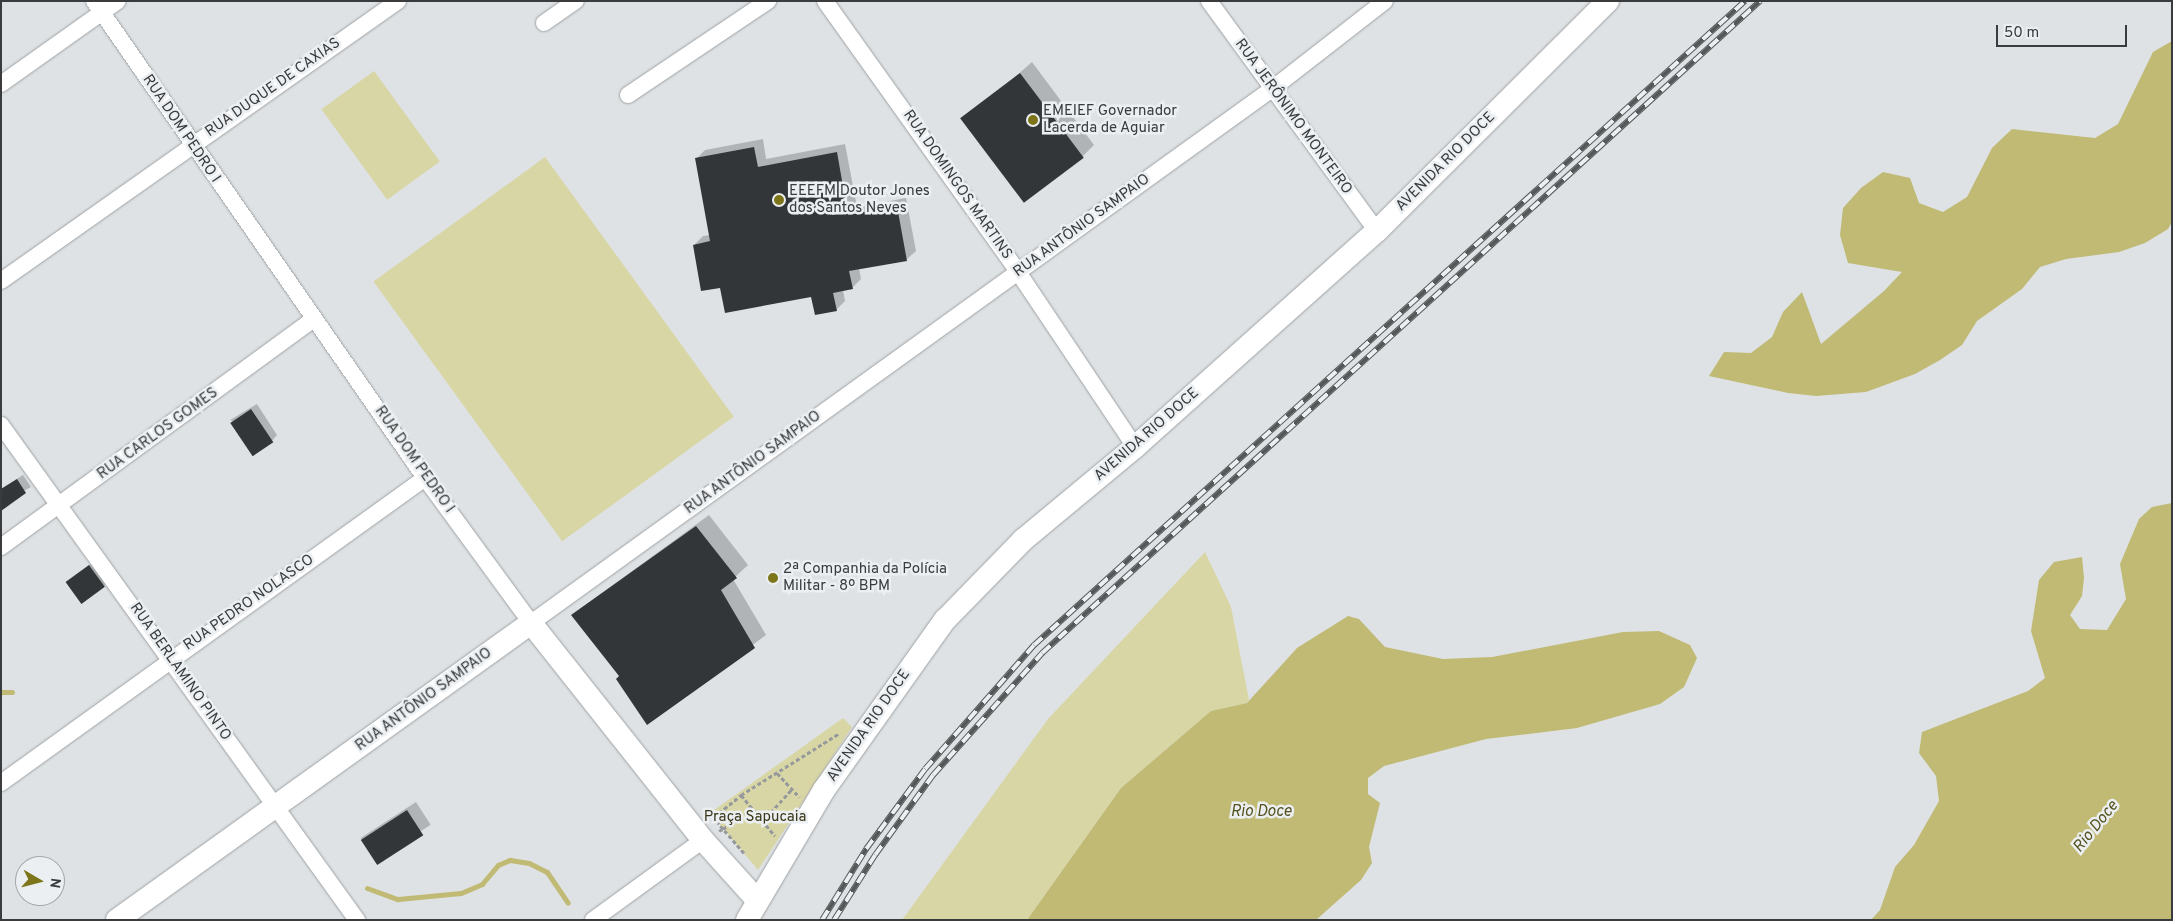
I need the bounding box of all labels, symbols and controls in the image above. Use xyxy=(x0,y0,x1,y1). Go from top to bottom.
scale bar xyxy=(1998,15,2129,47)
text: 50 m xyxy=(2004,24,2039,43)
street label: RUA DUQUE DE CAXIAS xyxy=(202,34,344,142)
street label: RUA JERÔNIMO MONTEIRO xyxy=(1230,35,1356,199)
street label: RUA DOM PEDRO I xyxy=(138,71,224,187)
place label: EMEIEF Governador Lacerda de Aguiar xyxy=(1043,102,1177,137)
street label: RUA DOMINGOS MARTINS xyxy=(898,107,1016,263)
street label: AVENIDA RIO DOCE xyxy=(1392,108,1500,216)
marker: EMEIEF Governador Lacerda de Aguiar xyxy=(1027,114,1039,126)
street label: RUA ANTÔNIO SAMPAIO xyxy=(1010,170,1154,282)
place label: EEEFM Doutor Jones dos Santos Neves xyxy=(789,182,930,217)
marker: EEEFM Doutor Jones dos Santos Neves xyxy=(773,194,785,206)
street label: RUA CARLOS GOMES xyxy=(94,384,222,484)
street label: AVENIDA RIO DOCE xyxy=(1091,384,1203,486)
street label: RUA DOM PEDRO I xyxy=(370,403,458,517)
street label: RUA ANTÔNIO SAMPAIO xyxy=(681,407,825,519)
street label: RUA PEDRO NOLASCO xyxy=(180,551,318,655)
place label: 2ª Companhia da Polícia Militar - 8º BPM xyxy=(783,560,947,595)
marker: 2ª Companhia da Polícia Militar - 8º BPM xyxy=(767,572,779,584)
street label: RUA BERLAMINO PINTO xyxy=(125,599,235,745)
street label: RUA ANTÔNIO SAMPAIO xyxy=(352,644,496,756)
street label: AVENIDA RIO DOCE xyxy=(823,666,915,786)
water label: Rio Doce xyxy=(2069,797,2123,857)
water label: Rio Doce xyxy=(1230,802,1292,822)
park label: Praça Sapucaia xyxy=(704,809,806,827)
north arrow xyxy=(15,856,65,906)
text: N xyxy=(45,877,63,889)

